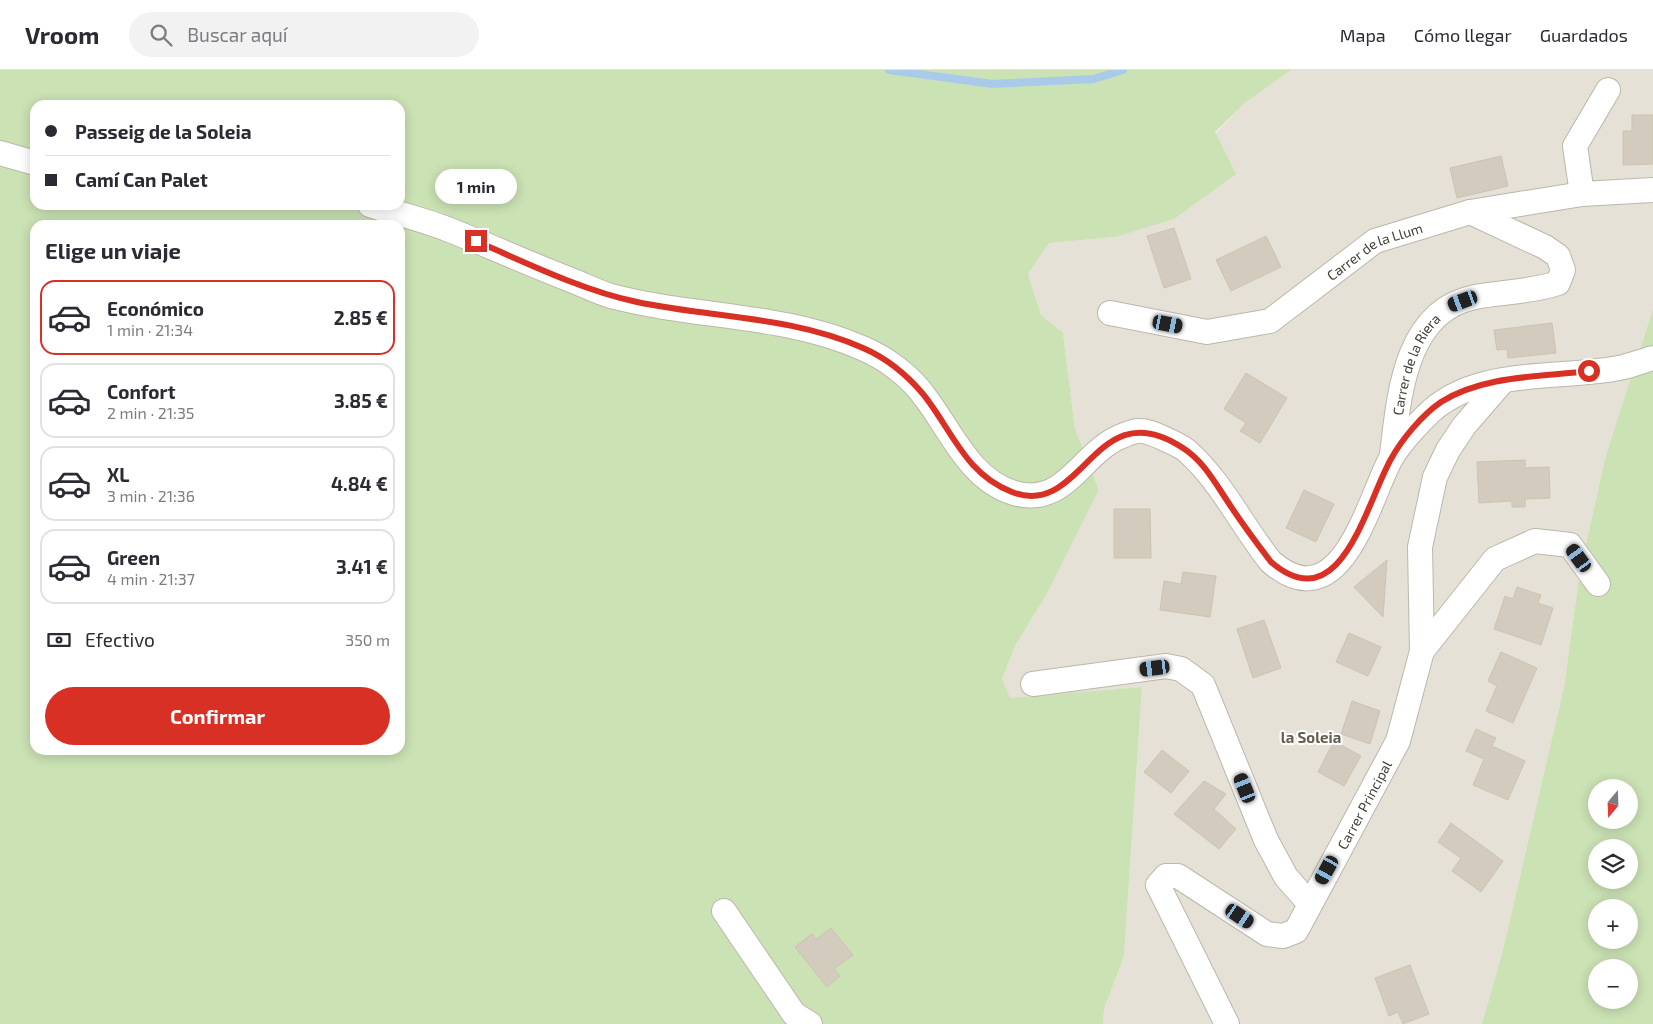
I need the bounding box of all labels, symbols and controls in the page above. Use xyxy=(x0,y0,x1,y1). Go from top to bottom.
search box xyxy=(129,12,479,57)
text: Vroom xyxy=(25,20,99,49)
icon: search xyxy=(147,21,175,49)
text: Buscar aquí xyxy=(187,23,288,46)
text: Mapa xyxy=(1340,24,1386,46)
text: Cómo llegar xyxy=(1414,24,1512,46)
text: Guardados xyxy=(1540,24,1628,46)
text: Passeig de la Soleia xyxy=(75,120,251,143)
text: Camí Can Palet xyxy=(75,168,208,191)
callout: 1 min xyxy=(435,169,517,204)
text: 1 min xyxy=(457,177,495,196)
street label: Carrer de la Llum xyxy=(1323,219,1425,283)
route end xyxy=(465,230,487,252)
text: Elige un viaje xyxy=(45,237,181,263)
car xyxy=(1446,289,1479,313)
icon: car xyxy=(47,295,92,340)
text: Económico xyxy=(107,297,204,320)
text: 2.85 € xyxy=(334,306,388,329)
street label: Carrer de la Riera xyxy=(1388,309,1443,416)
car xyxy=(1151,314,1184,334)
text: 1 min · 21:34 xyxy=(107,320,193,339)
route start xyxy=(1578,360,1600,382)
icon: car xyxy=(47,378,92,423)
text: Confort xyxy=(107,380,175,403)
text: 3.85 € xyxy=(334,389,388,412)
text: 2 min · 21:35 xyxy=(107,403,194,422)
icon: car xyxy=(47,461,92,506)
text: XL xyxy=(107,463,129,486)
text: 4.84 € xyxy=(331,472,388,495)
text: 3 min · 21:36 xyxy=(107,486,195,505)
car xyxy=(1564,541,1593,575)
icon: car xyxy=(47,544,92,589)
text: Green xyxy=(107,546,160,569)
text: 3.41 € xyxy=(336,555,388,578)
text: 4 min · 21:37 xyxy=(107,569,195,588)
icon: cash xyxy=(45,626,73,654)
text: Efectivo xyxy=(85,628,155,651)
text: 350 m xyxy=(345,630,390,649)
car xyxy=(1139,659,1170,677)
button: Confirmar xyxy=(45,687,390,745)
district label: la Soleia xyxy=(1281,728,1341,746)
street label: Carrer Principal xyxy=(1333,756,1395,852)
car xyxy=(1232,771,1257,805)
north arrow xyxy=(1588,779,1638,829)
map controls xyxy=(1588,779,1638,1009)
button: layers xyxy=(1588,839,1638,889)
car xyxy=(1313,853,1340,887)
button: + xyxy=(1588,899,1638,949)
car xyxy=(1223,901,1256,931)
button: − xyxy=(1588,959,1638,1009)

